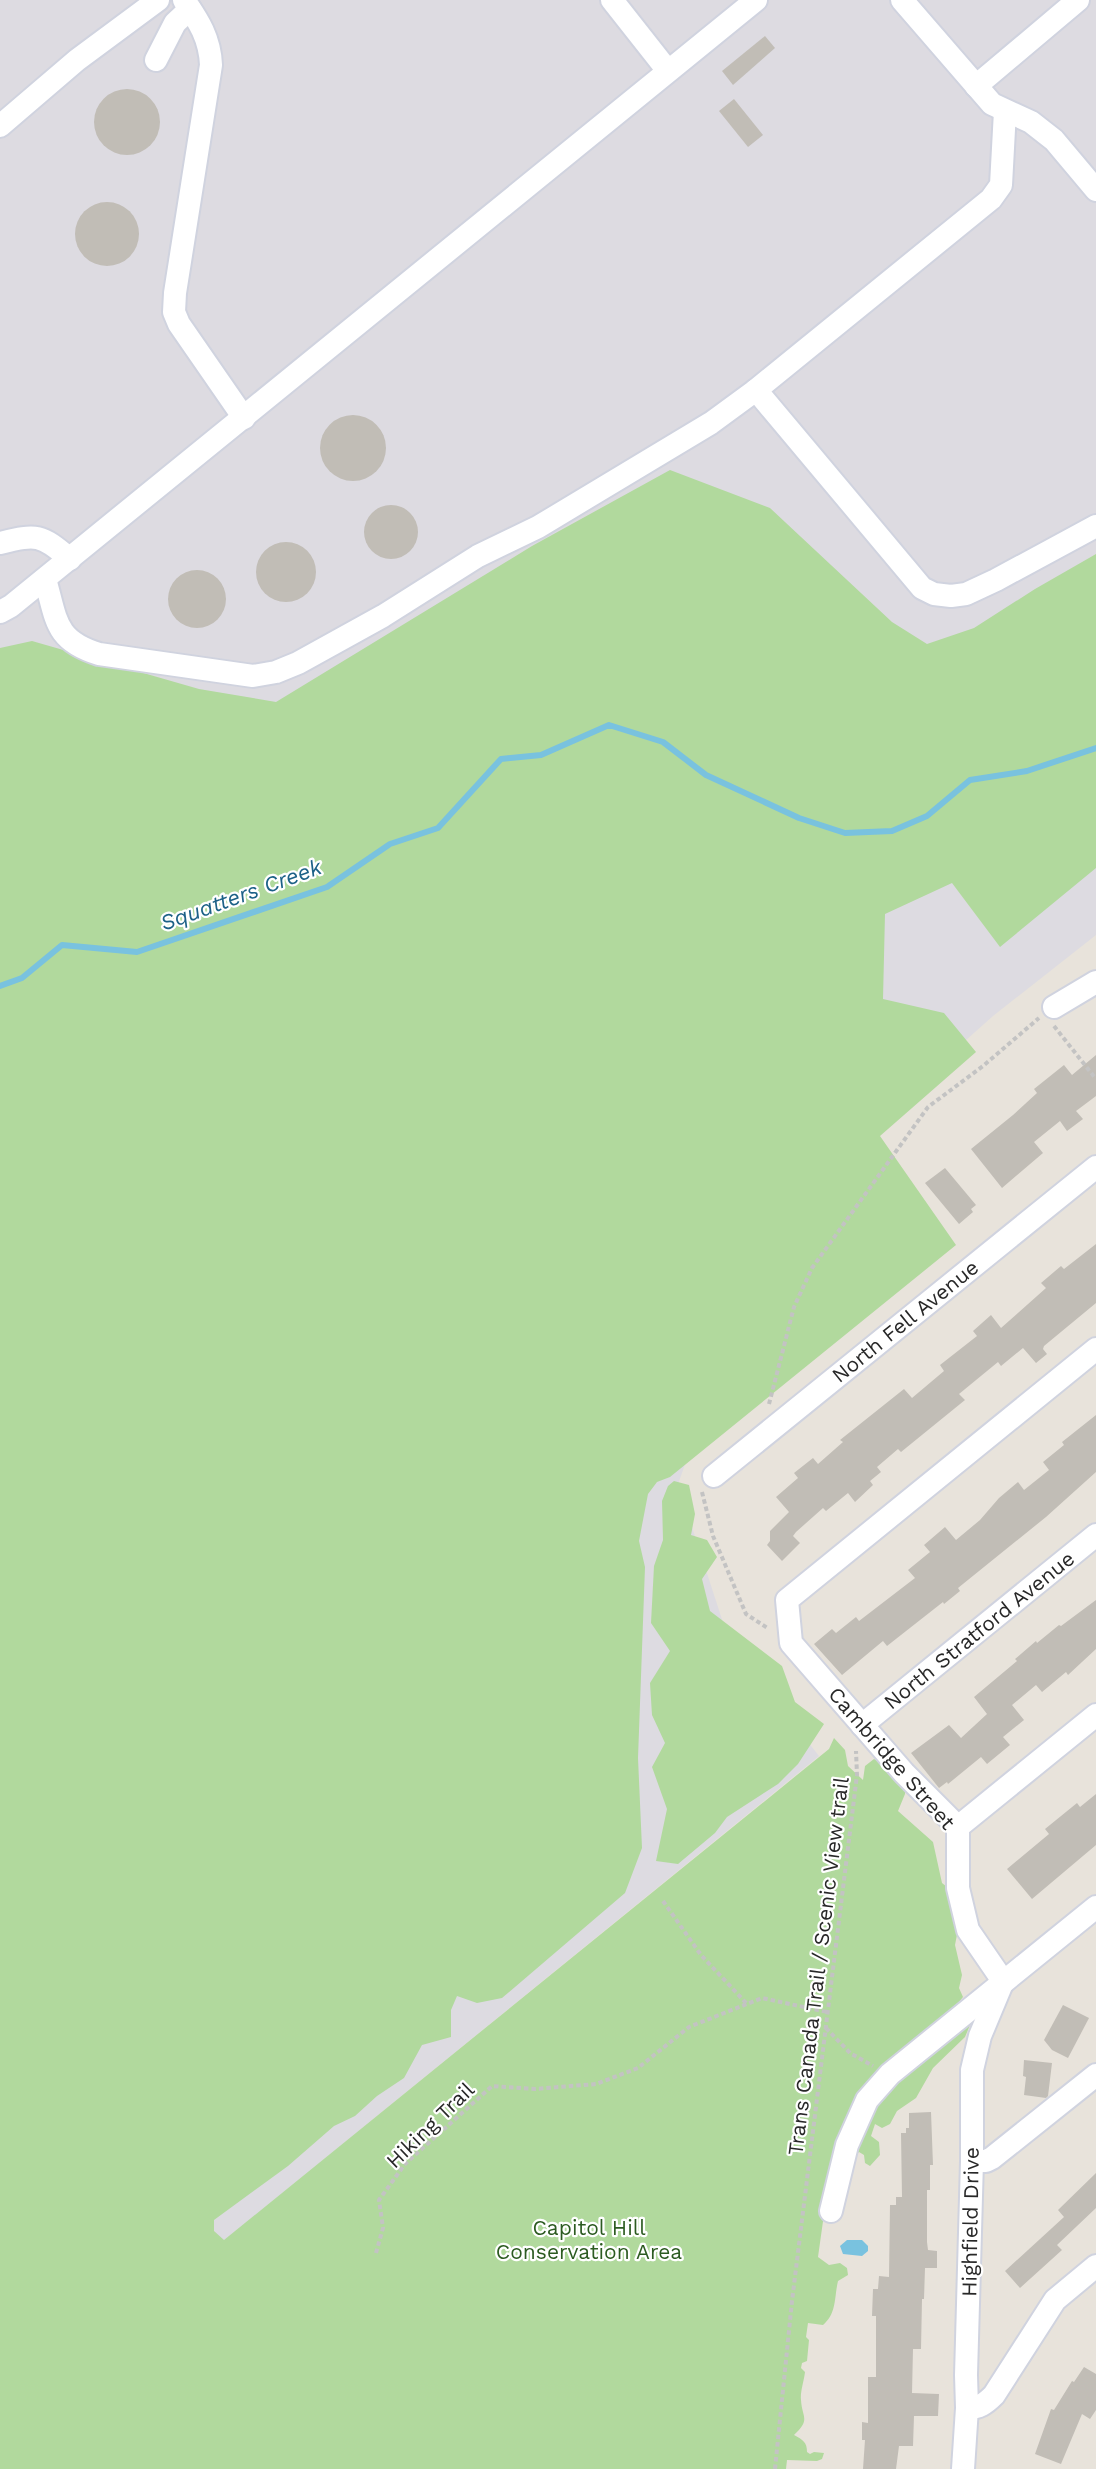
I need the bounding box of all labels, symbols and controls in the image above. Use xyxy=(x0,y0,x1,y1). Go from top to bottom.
water label: Squatters Creek xyxy=(157,854,326,936)
street label: North Fell Avenue xyxy=(827,1254,983,1388)
street label: North Stratford Avenue xyxy=(879,1545,1079,1715)
street label: Cambridge Street xyxy=(823,1682,961,1834)
street label: Trans Canada Trail / Scenic View trail xyxy=(782,1775,854,2157)
street label: Hiking Trail xyxy=(381,2076,480,2173)
street label: Highfield Drive xyxy=(956,2147,984,2297)
park label: Capitol Hill Conservation Area xyxy=(496,2215,682,2264)

